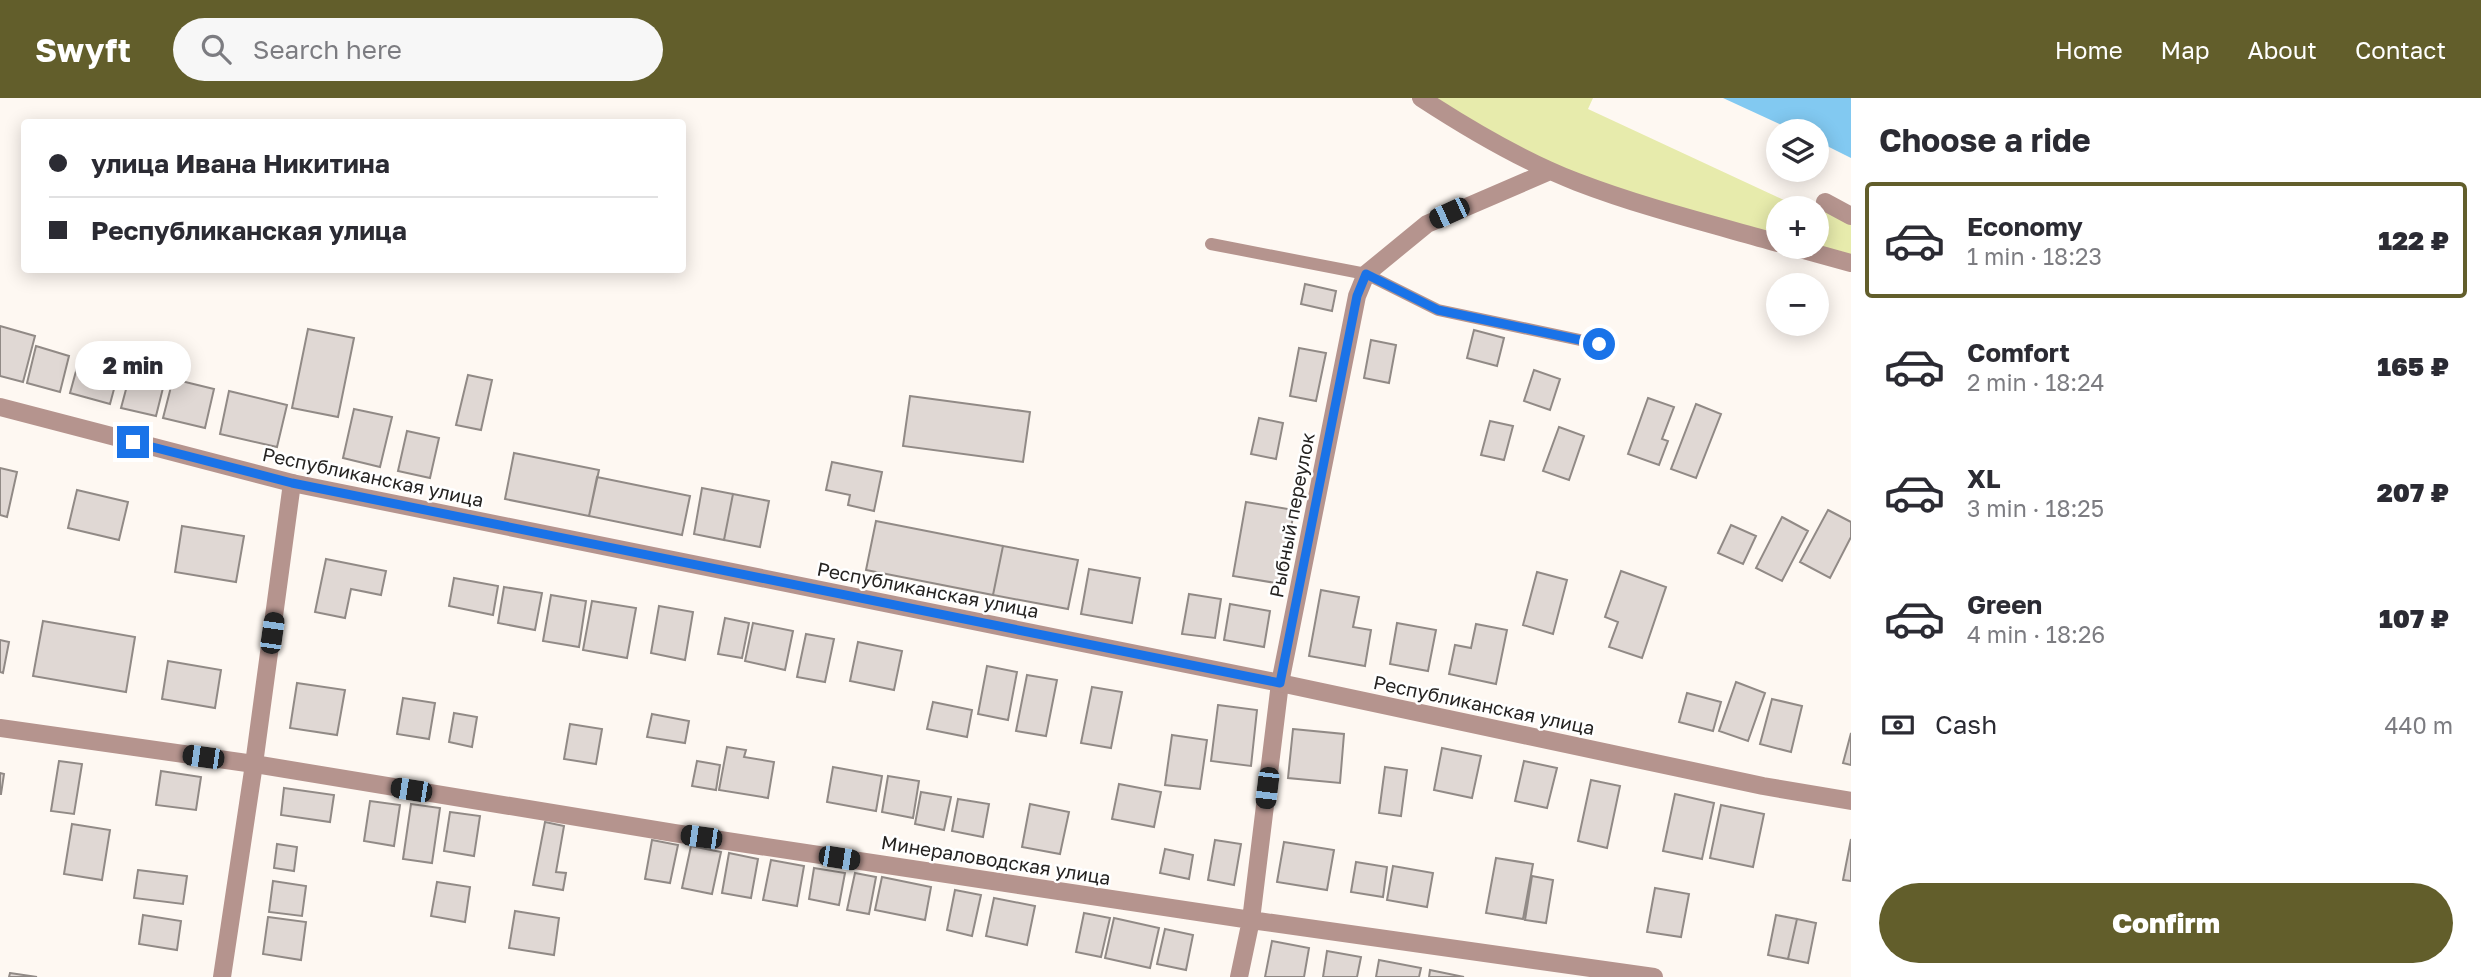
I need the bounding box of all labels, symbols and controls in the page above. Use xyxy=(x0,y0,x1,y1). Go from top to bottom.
search box xyxy=(173,18,663,81)
text: Swyft xyxy=(35,30,131,69)
icon: search xyxy=(197,30,235,68)
text: Search here xyxy=(253,34,402,65)
text: Home xyxy=(2055,35,2123,64)
text: Map xyxy=(2161,35,2210,64)
text: About xyxy=(2248,35,2317,64)
text: Contact xyxy=(2355,35,2446,64)
map controls xyxy=(1766,119,1829,336)
button: layers xyxy=(1766,119,1829,182)
text: Choose a ride xyxy=(1879,121,2091,159)
text: улица Ивана Никитина xyxy=(91,148,390,179)
car xyxy=(1426,195,1473,231)
button: + xyxy=(1766,196,1829,259)
icon: car xyxy=(1883,209,1946,272)
text: Economy xyxy=(1967,211,2083,242)
text: Республиканская улица xyxy=(91,215,407,246)
text: 122 ₽ xyxy=(2378,225,2449,256)
text: 1 min · 18:23 xyxy=(1967,242,2102,270)
button: − xyxy=(1766,273,1829,336)
route start xyxy=(1583,328,1615,360)
icon: car xyxy=(1883,335,1946,398)
text: Comfort xyxy=(1967,337,2070,368)
callout: 2 min xyxy=(75,341,191,390)
text: 2 min xyxy=(103,351,163,379)
text: 165 ₽ xyxy=(2377,351,2449,382)
text: 2 min · 18:24 xyxy=(1967,368,2105,396)
route end xyxy=(117,426,149,458)
street label: Рыбный переулок xyxy=(1264,430,1319,599)
street label: Республиканская улица xyxy=(260,442,486,511)
icon: car xyxy=(1883,461,1946,524)
text: XL xyxy=(1967,463,2001,494)
text: 207 ₽ xyxy=(2377,477,2449,508)
text: 3 min · 18:25 xyxy=(1967,494,2104,522)
street label: Республиканская улица xyxy=(815,557,1041,622)
icon: car xyxy=(1883,587,1946,650)
text: Green xyxy=(1967,589,2042,620)
text: 107 ₽ xyxy=(2379,603,2449,634)
car xyxy=(259,611,286,655)
text: 4 min · 18:26 xyxy=(1967,620,2105,648)
street label: Республиканская улица xyxy=(1371,670,1597,739)
icon: cash xyxy=(1879,706,1917,744)
text: Cash xyxy=(1935,709,1997,740)
text: 440 m xyxy=(2385,711,2453,739)
car xyxy=(181,744,226,770)
car xyxy=(1255,766,1280,810)
car xyxy=(389,776,434,804)
car xyxy=(679,824,724,850)
street label: Минераловодская улица xyxy=(880,830,1112,889)
car xyxy=(817,844,862,872)
button: Confirm xyxy=(1879,883,2453,963)

